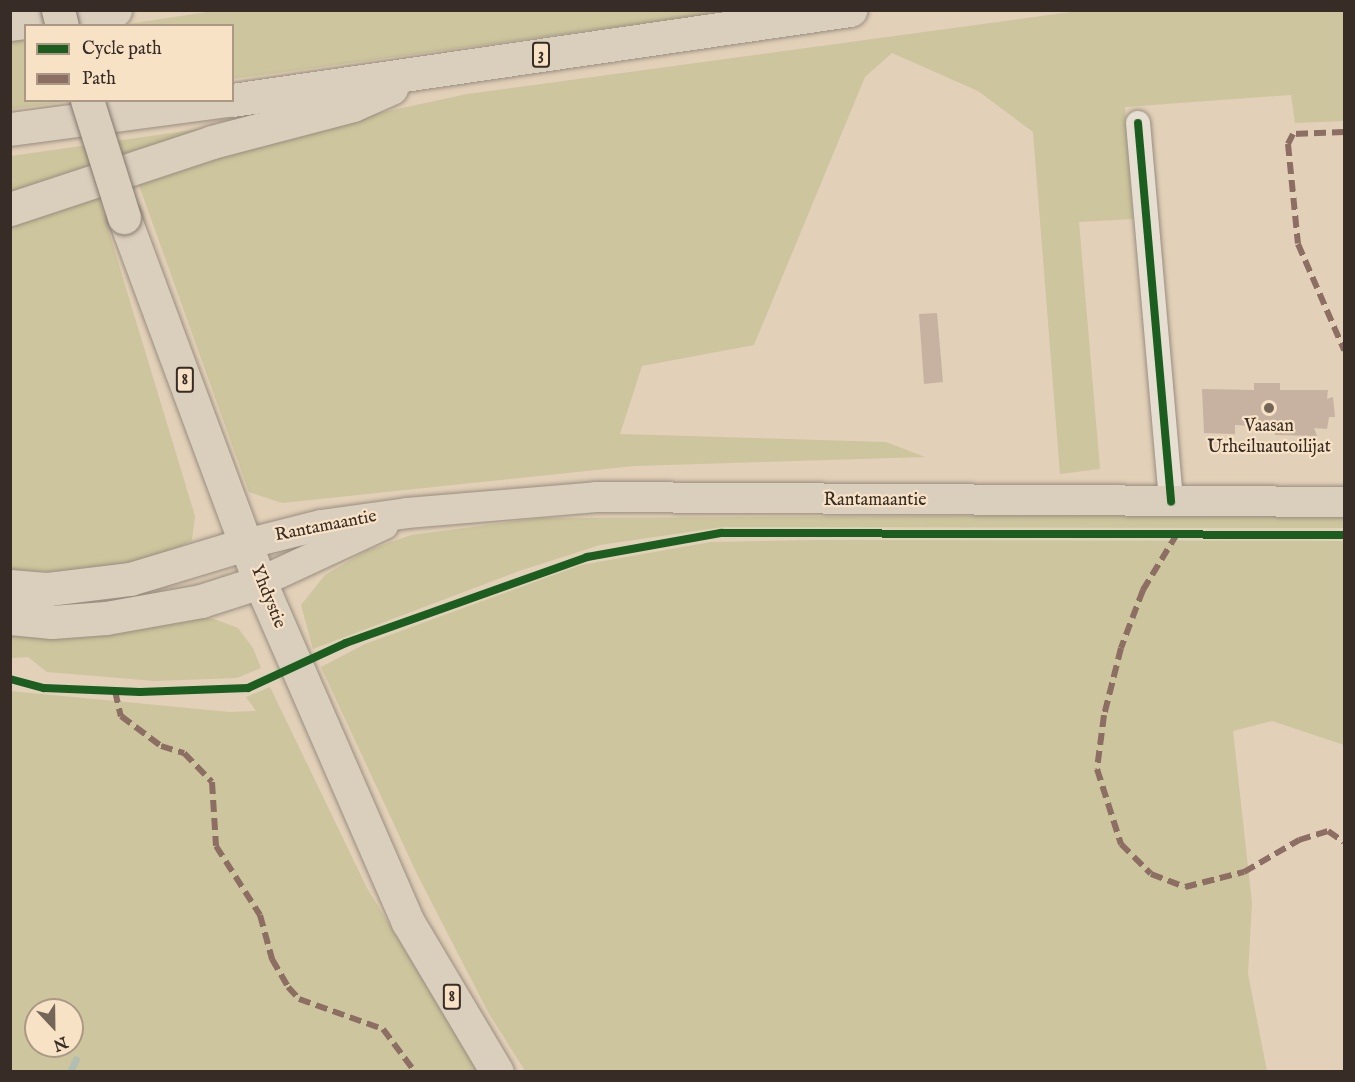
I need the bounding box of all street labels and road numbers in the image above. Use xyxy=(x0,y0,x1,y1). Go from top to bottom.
road number: 3 xyxy=(532,42,550,68)
road number: 8 xyxy=(174,367,195,393)
street label: Rantamaantie xyxy=(823,490,927,512)
street label: Rantamaantie xyxy=(273,507,379,547)
street label: Yhdystie xyxy=(245,562,289,632)
road number: 8 xyxy=(442,984,462,1010)

